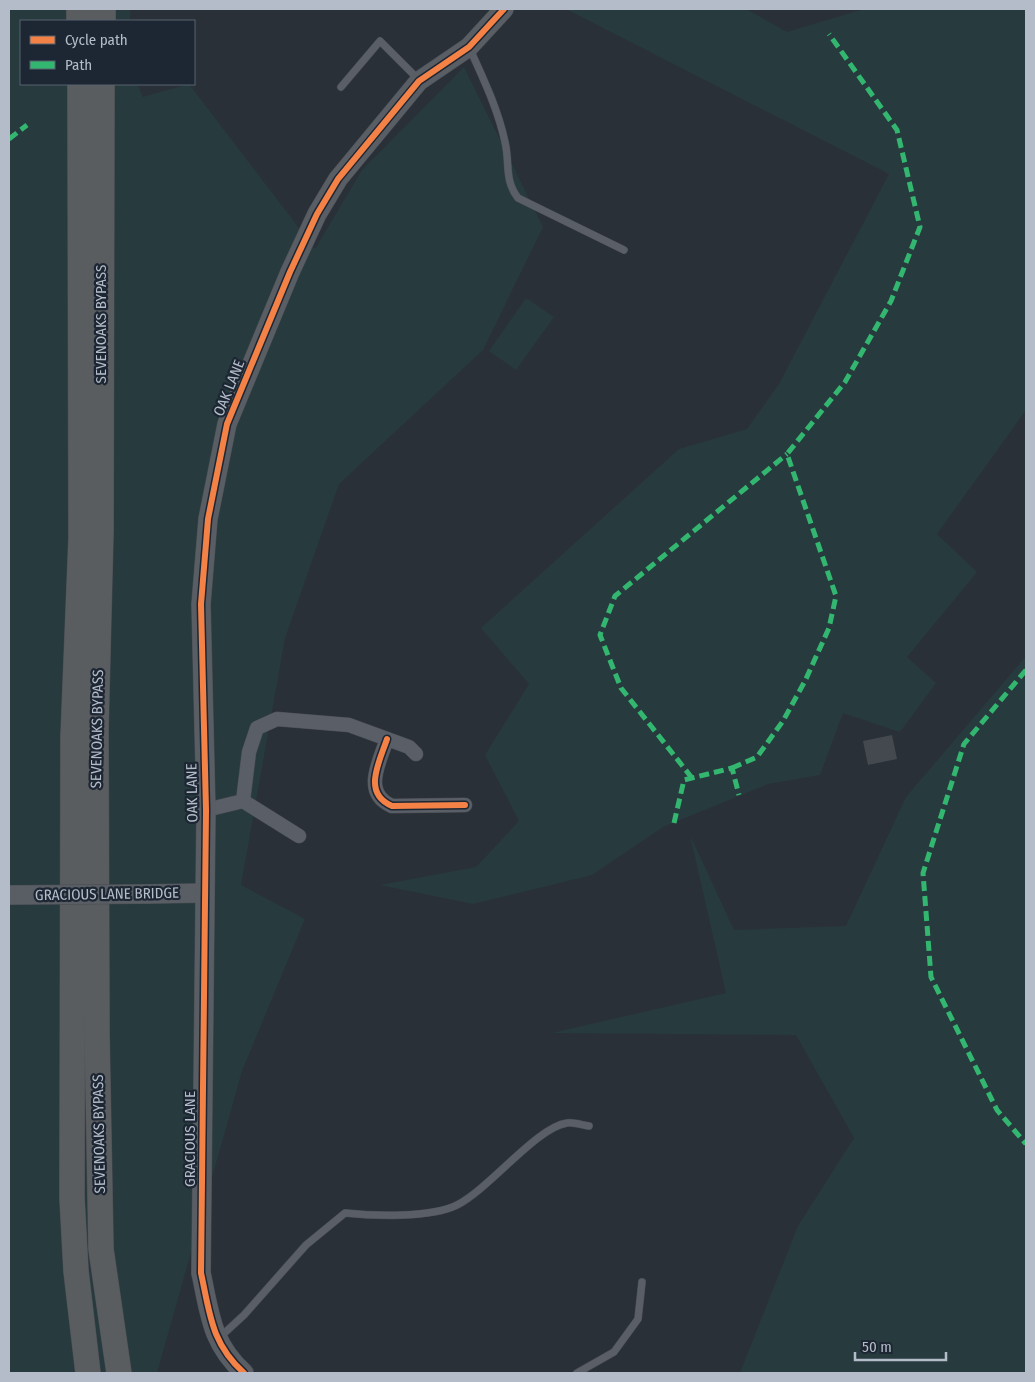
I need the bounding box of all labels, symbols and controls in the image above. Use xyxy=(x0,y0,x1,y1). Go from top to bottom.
legend xyxy=(20,20,195,85)
text: Cycle path xyxy=(65,31,128,49)
text: Path xyxy=(65,56,92,74)
street label: SEVENOAKS BYPASS xyxy=(92,264,110,384)
street label: OAK LANE xyxy=(210,357,248,419)
street label: SEVENOAKS BYPASS xyxy=(87,669,107,789)
street label: OAK LANE xyxy=(182,763,202,823)
street label: GRACIOUS LANE BRIDGE xyxy=(35,884,179,904)
street label: SEVENOAKS BYPASS xyxy=(89,1074,109,1194)
street label: GRACIOUS LANE xyxy=(181,1091,199,1187)
scale bar xyxy=(855,1330,946,1362)
text: 50 m xyxy=(862,1338,892,1356)

